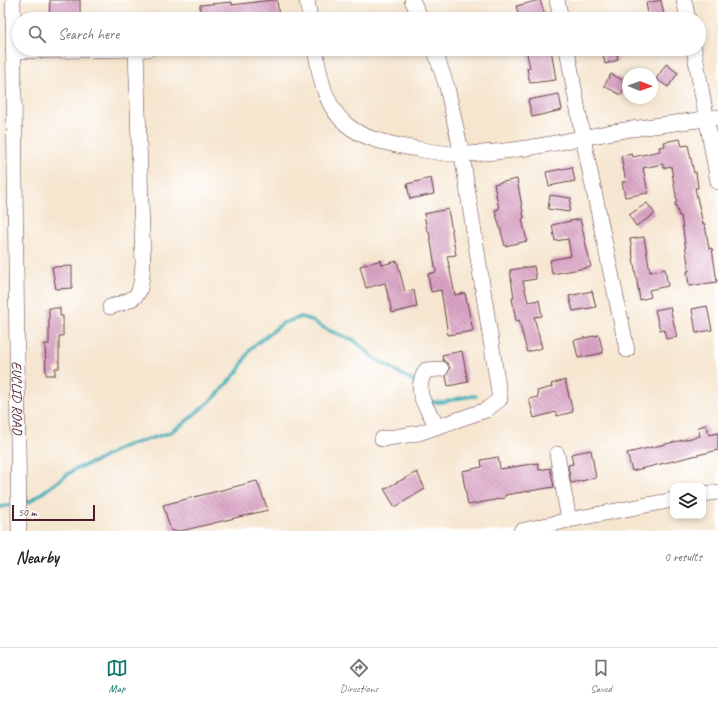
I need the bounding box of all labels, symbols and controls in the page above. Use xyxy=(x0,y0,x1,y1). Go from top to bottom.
search box xyxy=(12,12,706,56)
icon: search xyxy=(26,23,48,45)
text: Search here xyxy=(58,25,119,44)
north arrow xyxy=(622,68,658,104)
street label: EUCLID ROAD xyxy=(8,361,26,436)
map controls xyxy=(670,483,706,519)
button: layers xyxy=(670,483,706,519)
scale bar xyxy=(12,503,95,522)
text: 50 m xyxy=(18,505,37,519)
text: Nearby xyxy=(16,547,59,568)
text: 0 results xyxy=(664,549,702,565)
tab: Map xyxy=(106,657,128,695)
tab: Directions xyxy=(340,657,378,695)
tab: Saved xyxy=(590,657,612,695)

